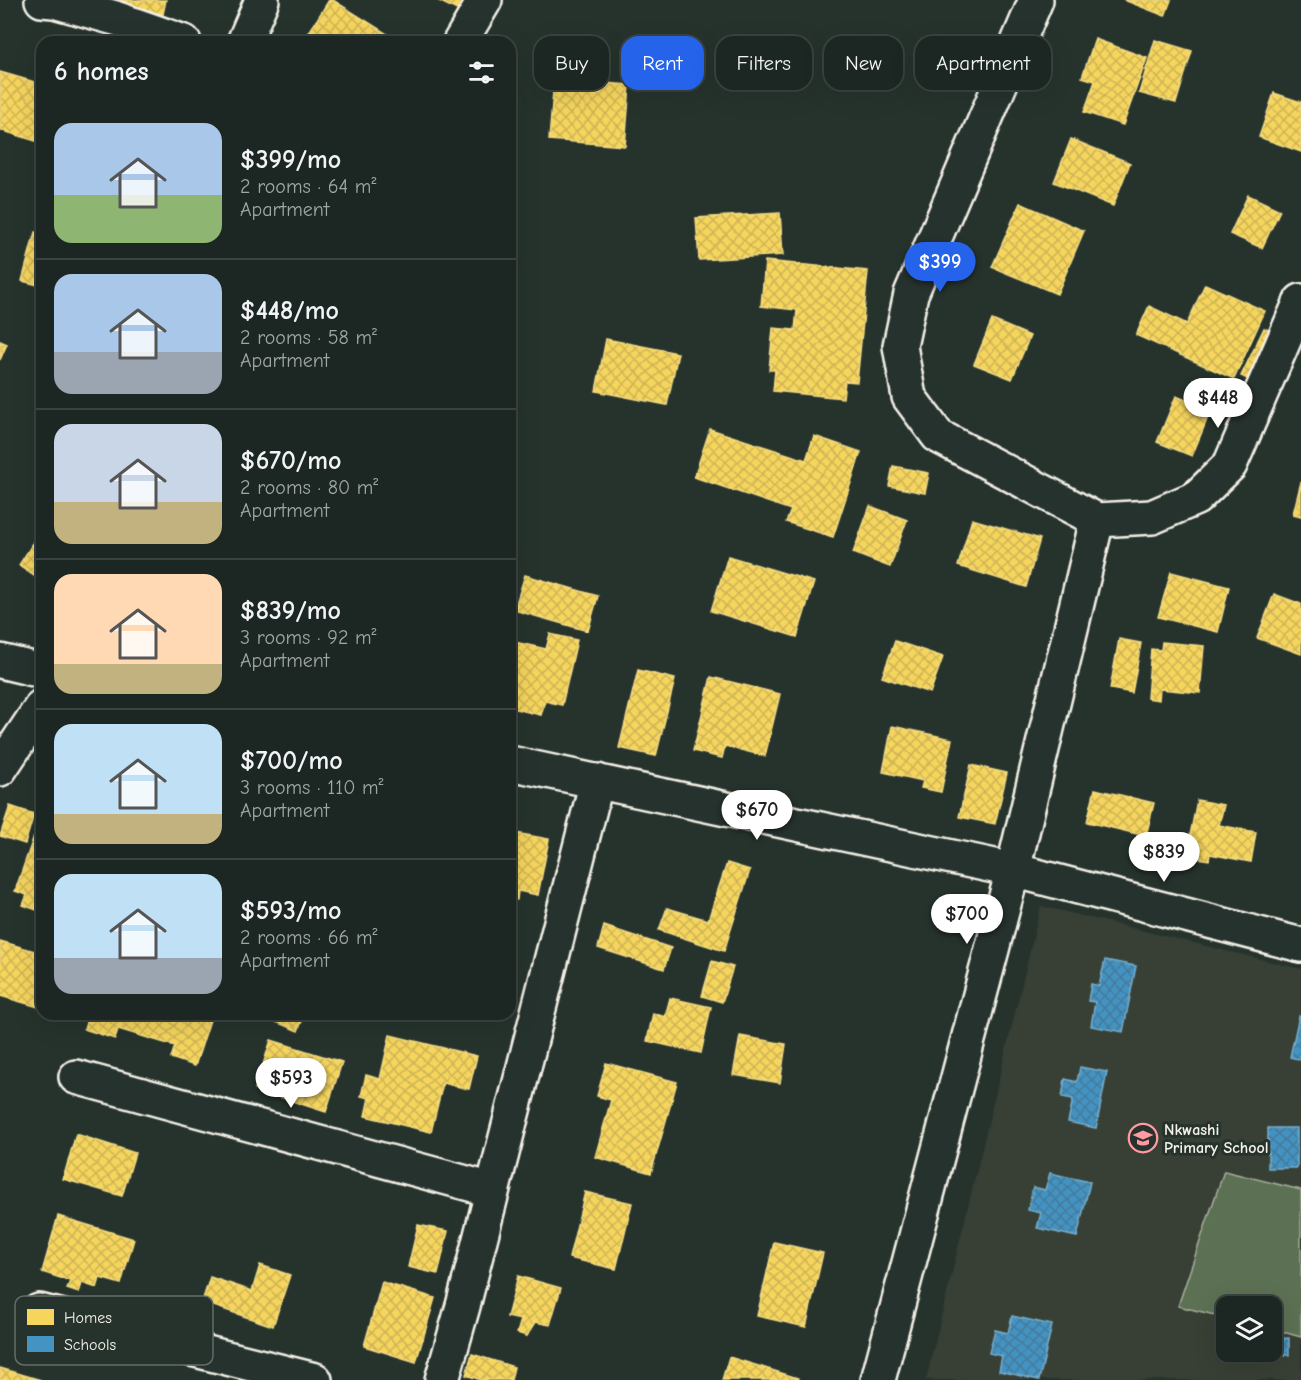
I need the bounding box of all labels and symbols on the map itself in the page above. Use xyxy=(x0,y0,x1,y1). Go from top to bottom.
pin: $399 xyxy=(904,242,976,293)
pin: $448 xyxy=(1182,378,1254,429)
pin: $670 xyxy=(721,790,793,841)
pin: $839 xyxy=(1128,832,1200,883)
pin: $700 xyxy=(931,894,1003,945)
pin: $593 xyxy=(255,1058,327,1109)
place label: Nkwashi Primary School xyxy=(1164,1121,1269,1157)
school or university icon: Nkwashi Primary School xyxy=(1127,1122,1159,1154)
legend xyxy=(15,1296,213,1365)
text: Homes xyxy=(64,1309,112,1327)
text: Schools xyxy=(64,1336,117,1354)

